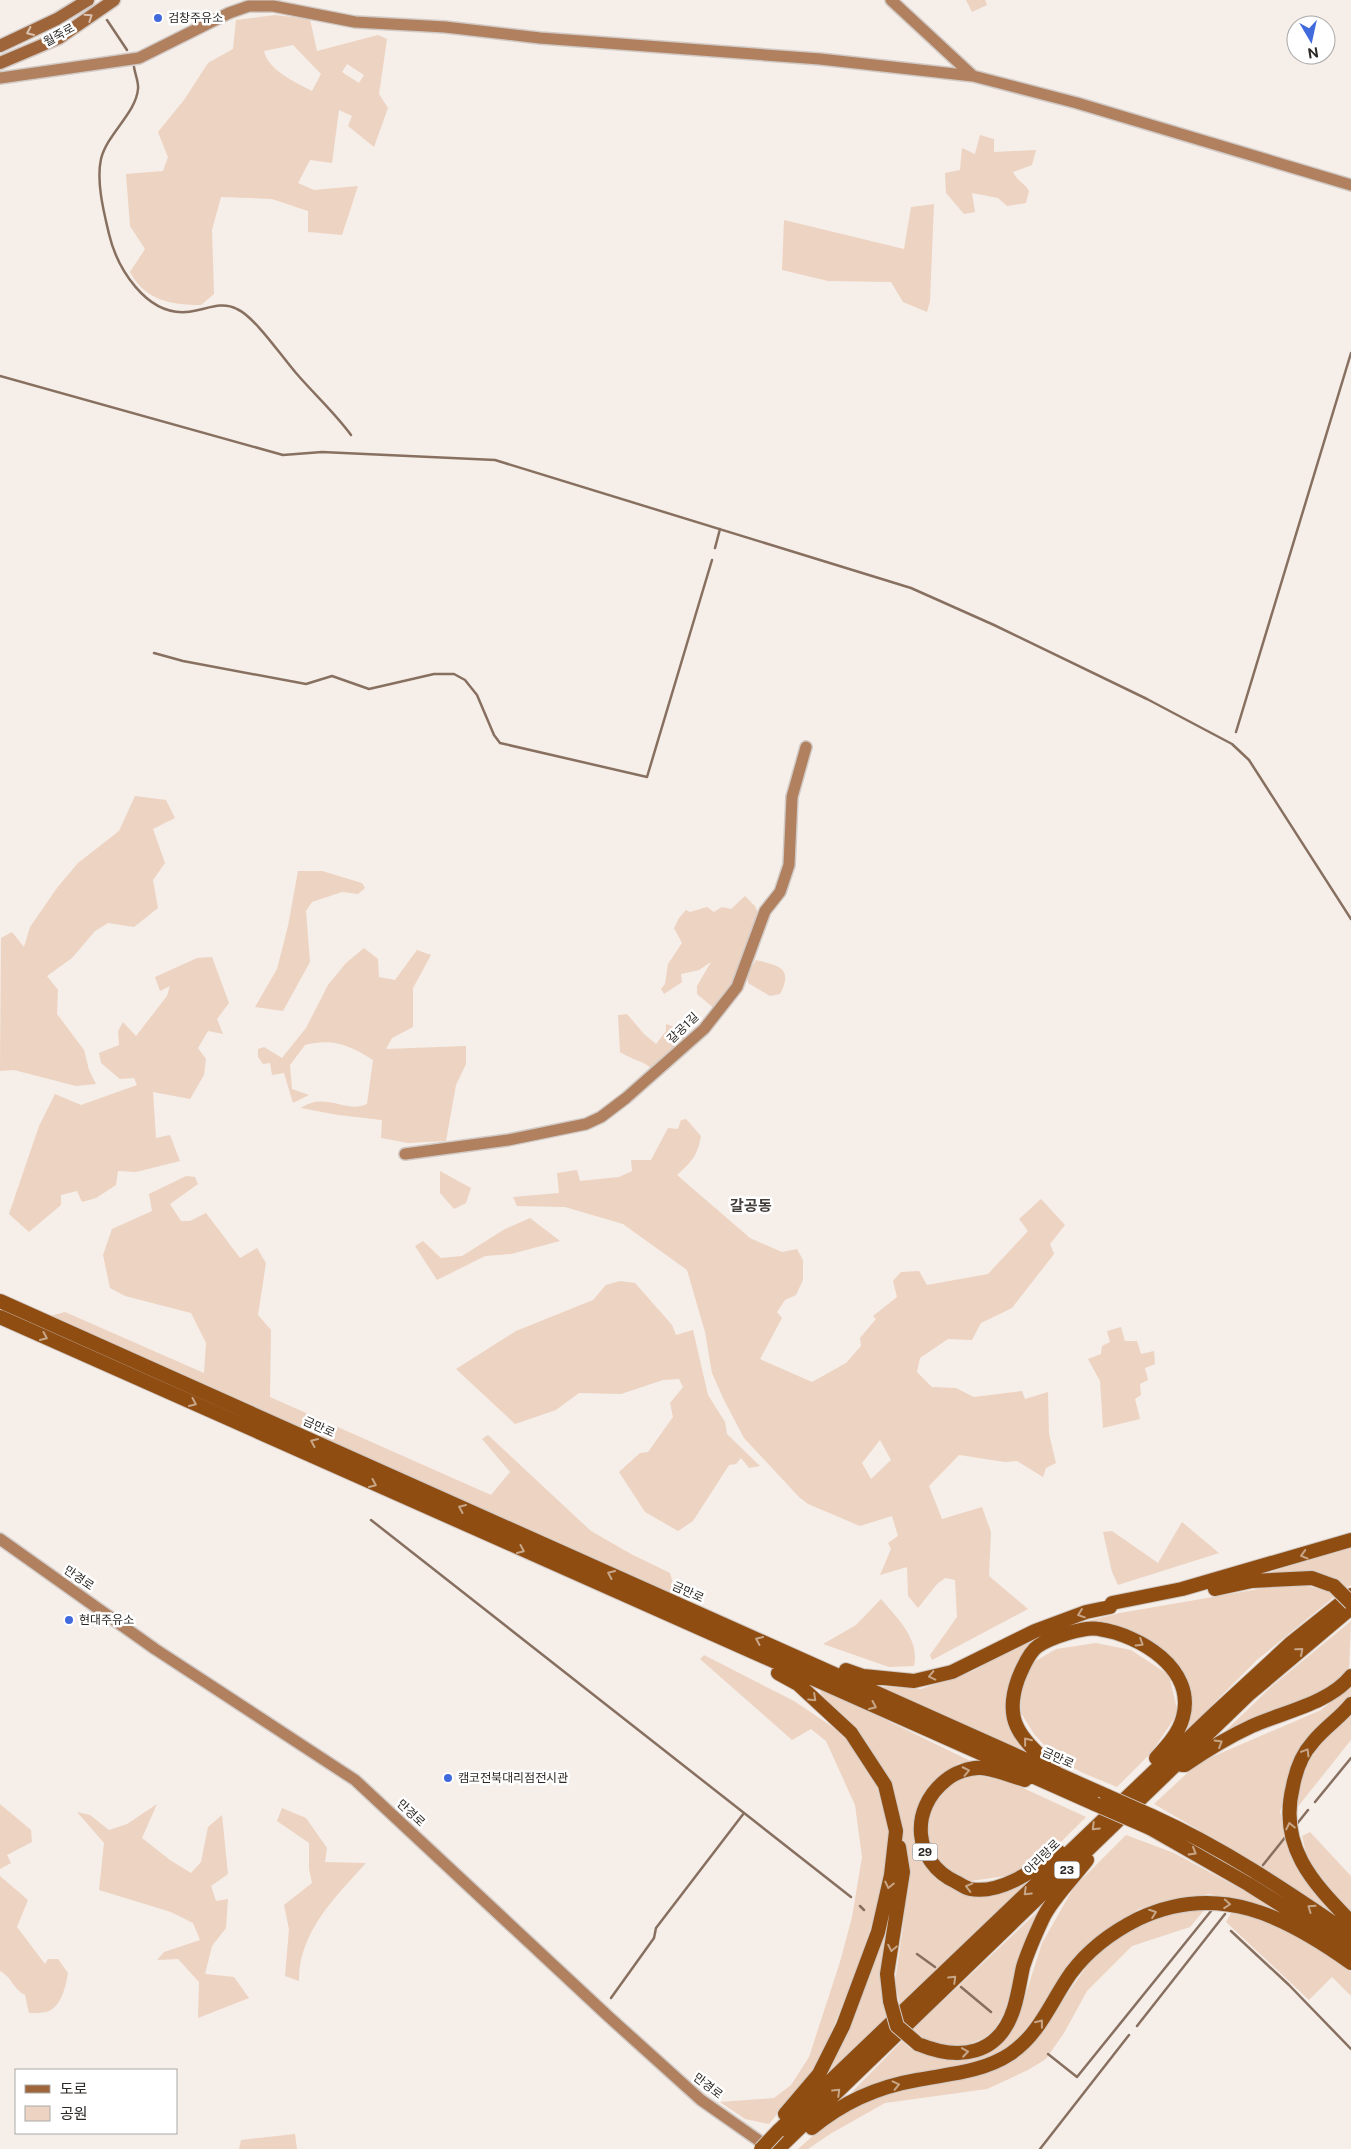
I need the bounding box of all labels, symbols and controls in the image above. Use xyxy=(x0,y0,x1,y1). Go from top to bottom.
place label: 검창주유소 xyxy=(168,11,223,25)
marker: 검창주유소 xyxy=(152,12,164,24)
one-way arrow xyxy=(84,14,93,23)
north arrow xyxy=(1286,15,1336,65)
street label: 월죽로 xyxy=(41,21,77,49)
one-way arrow xyxy=(26,25,35,36)
text: N xyxy=(1306,44,1320,62)
street label: 갈공1길 xyxy=(664,1010,702,1046)
district label: 갈공동 xyxy=(730,1197,772,1214)
one-way arrow xyxy=(39,1330,48,1341)
one-way arrow xyxy=(188,1397,197,1408)
street label: 금만로 xyxy=(301,1414,337,1440)
one-way arrow xyxy=(310,1437,319,1448)
one-way arrow xyxy=(368,1478,377,1489)
one-way arrow xyxy=(458,1503,467,1514)
one-way arrow xyxy=(516,1544,525,1555)
one-way arrow xyxy=(1301,1549,1309,1559)
street label: 만경로 xyxy=(61,1563,97,1593)
one-way arrow xyxy=(607,1570,616,1581)
street label: 금만로 xyxy=(670,1579,706,1605)
one-way arrow xyxy=(1077,1608,1086,1618)
place label: 현대주유소 xyxy=(79,1613,134,1627)
marker: 현대주유소 xyxy=(63,1614,75,1626)
one-way arrow xyxy=(755,1636,764,1647)
one-way arrow xyxy=(1134,1637,1143,1647)
one-way arrow xyxy=(1294,1647,1303,1656)
one-way arrow xyxy=(927,1670,936,1681)
one-way arrow xyxy=(807,1692,816,1701)
one-way arrow xyxy=(868,1700,877,1711)
one-way arrow xyxy=(1024,1738,1033,1747)
one-way arrow xyxy=(1213,1740,1222,1750)
street label: 금만로 xyxy=(1040,1745,1076,1771)
one-way arrow xyxy=(1300,1748,1310,1757)
one-way arrow xyxy=(962,1766,971,1777)
place label: 캠코전북대리점전시관 xyxy=(458,1771,568,1785)
marker: 캠코전북대리점전시관 xyxy=(442,1772,454,1784)
street label: 만경로 xyxy=(394,1797,428,1829)
one-way arrow xyxy=(1092,1821,1101,1830)
one-way arrow xyxy=(1285,1821,1296,1830)
street label: 아리랑로 xyxy=(1021,1837,1063,1877)
road number: 29 xyxy=(912,1844,938,1860)
one-way arrow xyxy=(1187,1846,1196,1856)
road number: 23 xyxy=(1054,1862,1080,1878)
one-way arrow xyxy=(884,1880,895,1889)
one-way arrow xyxy=(964,1882,973,1893)
one-way arrow xyxy=(1024,1886,1033,1895)
one-way arrow xyxy=(1223,1899,1231,1910)
one-way arrow xyxy=(1307,1905,1317,1914)
one-way arrow xyxy=(1149,1909,1157,1919)
one-way arrow xyxy=(887,1944,898,1953)
one-way arrow xyxy=(948,1976,957,1985)
one-way arrow xyxy=(1035,2020,1043,2029)
one-way arrow xyxy=(962,2047,970,2058)
legend xyxy=(15,2069,178,2134)
street label: 만경로 xyxy=(691,2070,725,2102)
text: 도로 xyxy=(60,2080,88,2097)
one-way arrow xyxy=(891,2080,900,2091)
one-way arrow xyxy=(831,2089,840,2098)
text: 공원 xyxy=(60,2105,88,2122)

